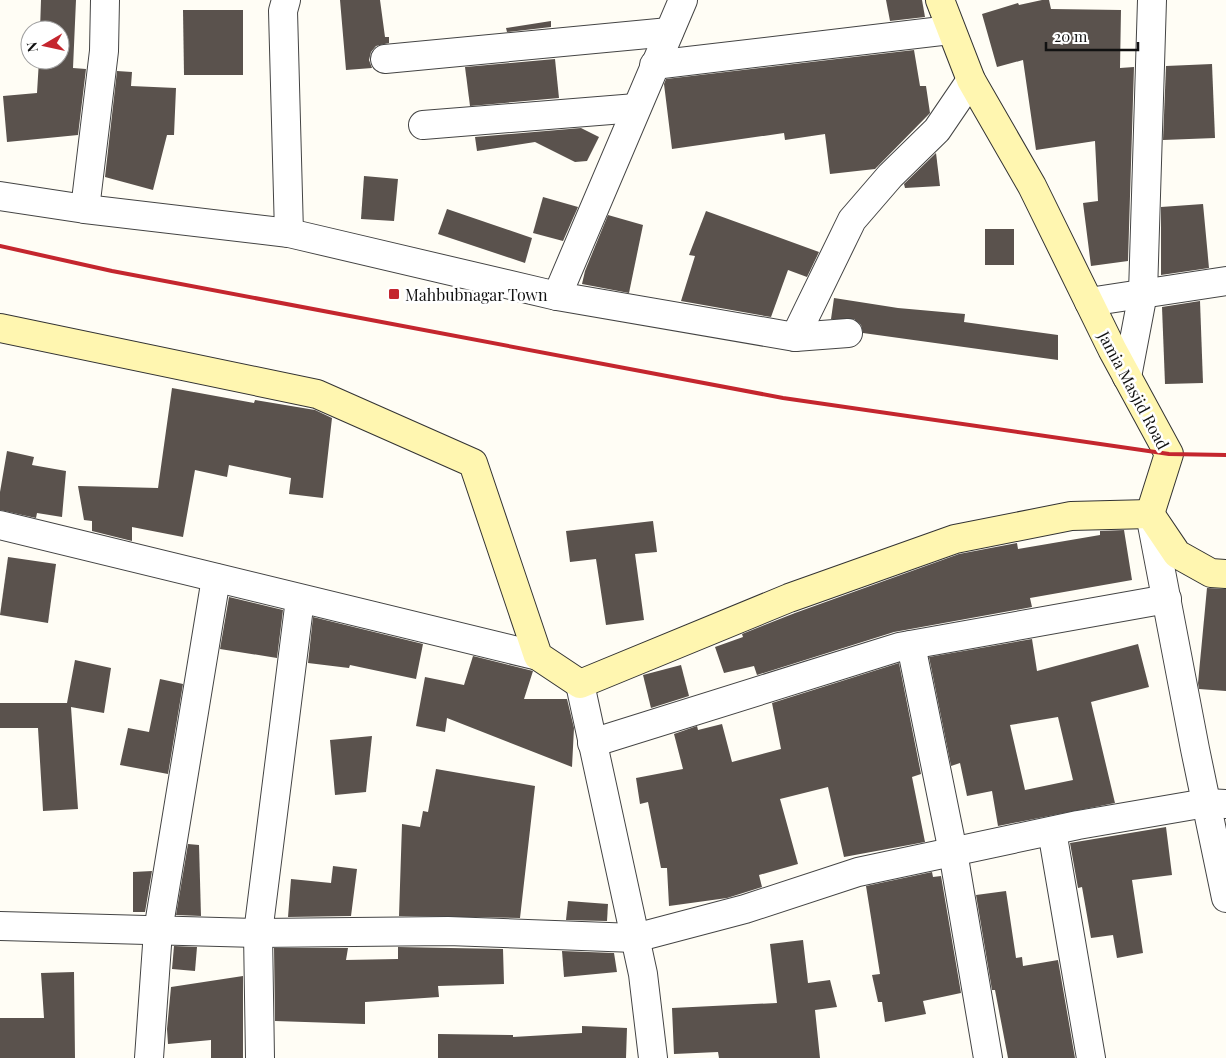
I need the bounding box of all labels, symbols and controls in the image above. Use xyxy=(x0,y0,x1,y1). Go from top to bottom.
north arrow xyxy=(20,20,70,70)
scale bar xyxy=(1046,20,1138,52)
text: 20 m xyxy=(1054,26,1088,46)
text: N xyxy=(21,41,42,54)
place label: Mahbubnagar Town xyxy=(405,284,548,305)
marker: Mahbubnagar Town xyxy=(387,287,401,301)
street label: Jamia Masjid Road xyxy=(1093,326,1174,453)

